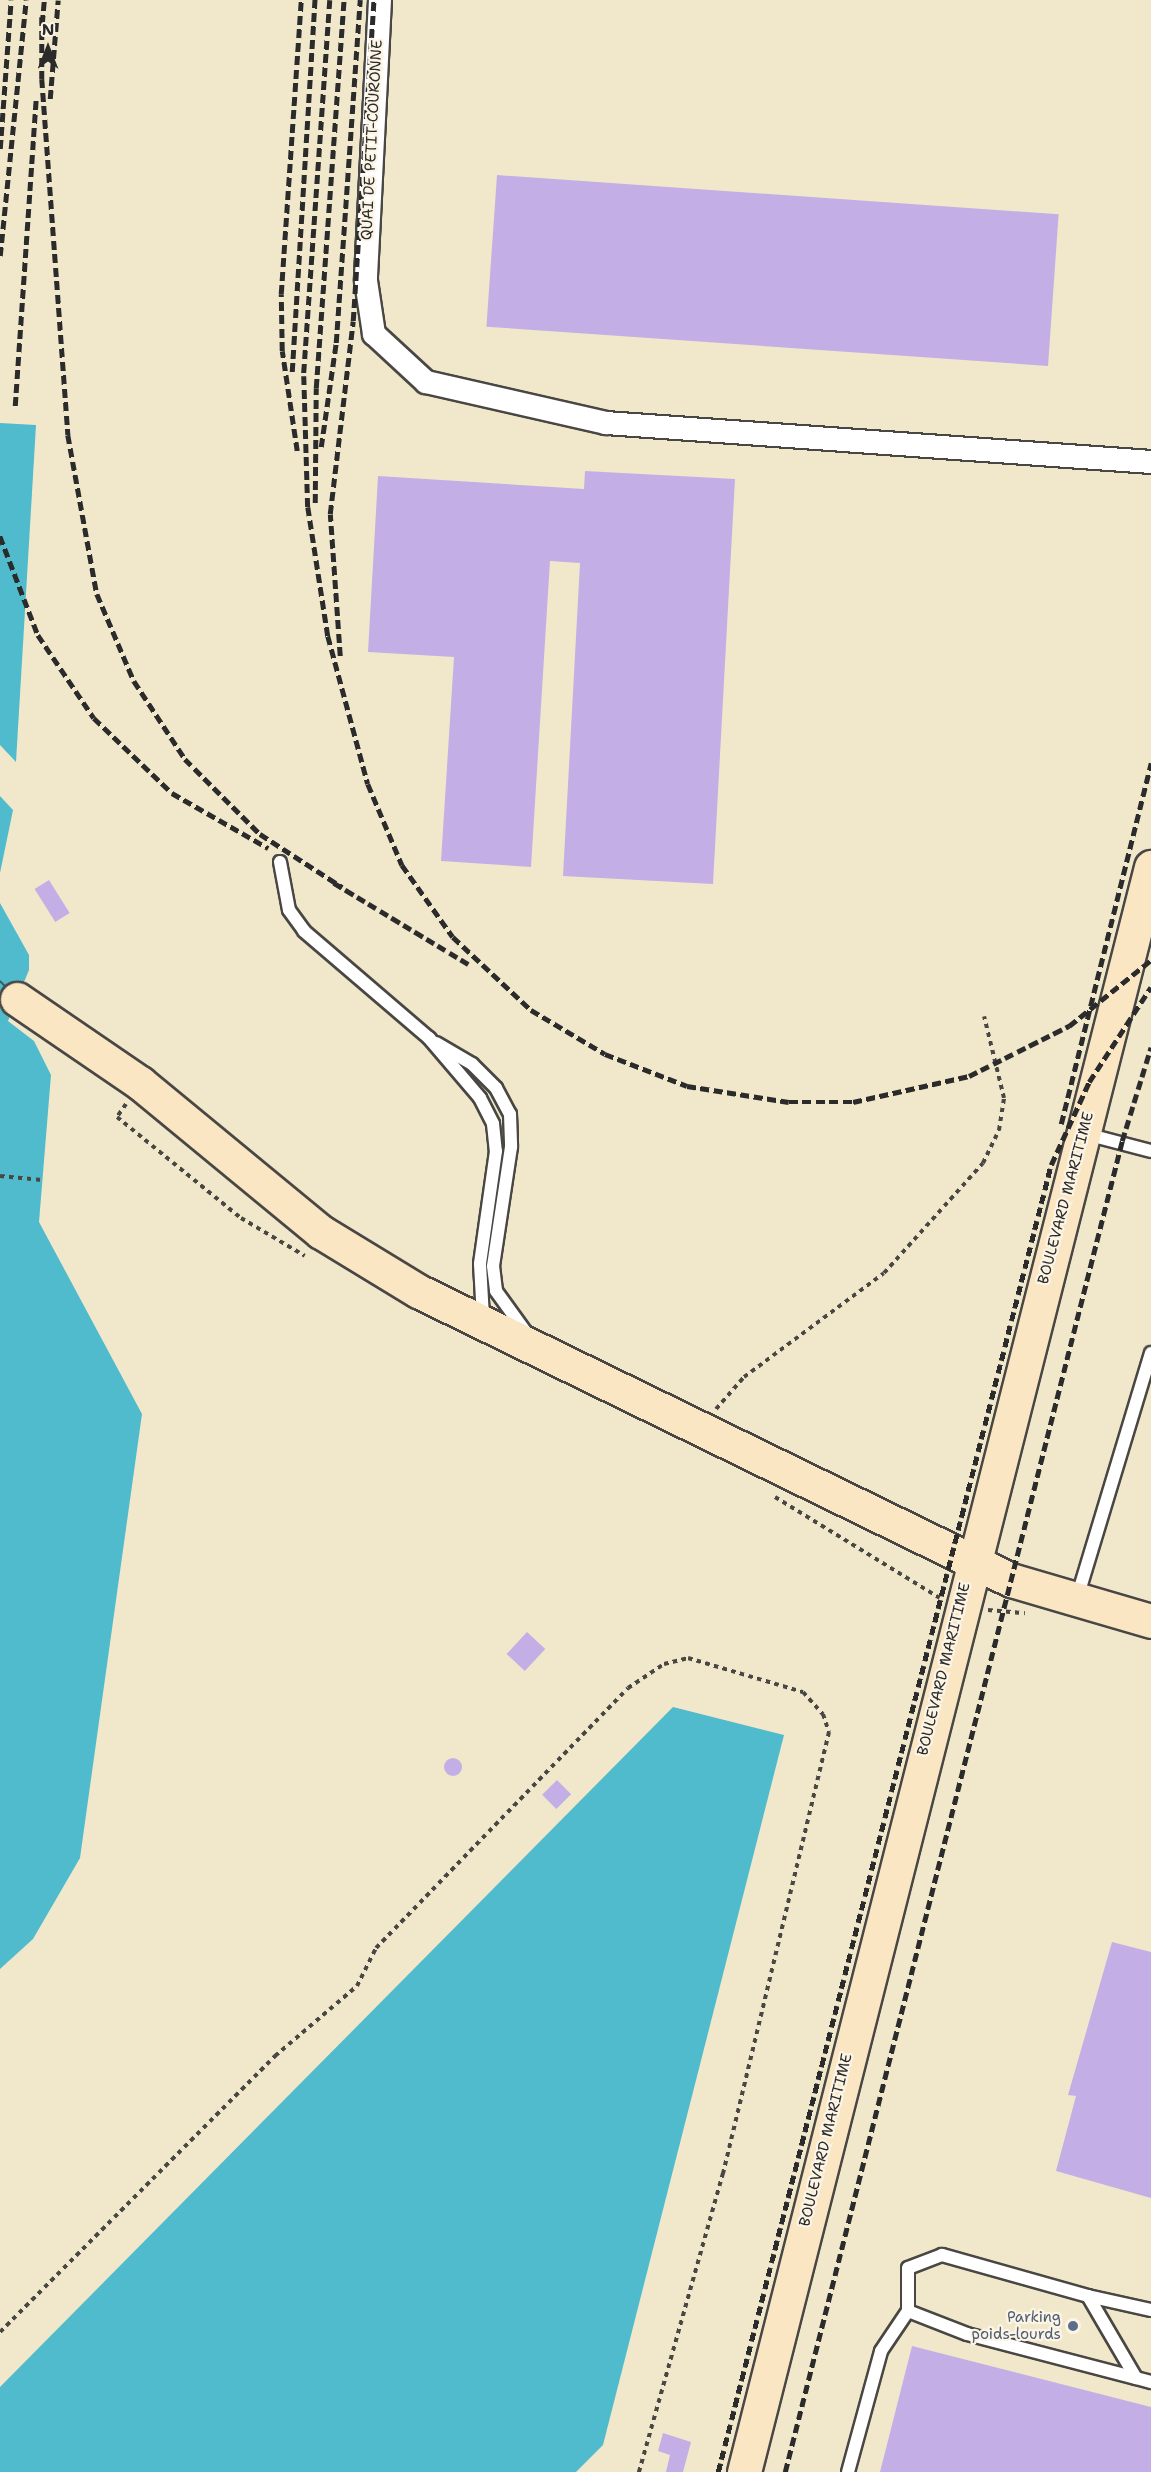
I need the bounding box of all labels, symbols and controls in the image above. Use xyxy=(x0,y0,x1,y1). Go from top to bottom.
north arrow xyxy=(18,18,78,78)
text: N xyxy=(42,19,54,40)
street label: QUAI DE PETIT-COURONNE xyxy=(358,39,386,241)
street label: BOULEVARD MARITIME xyxy=(1034,1110,1098,1286)
street label: BOULEVARD MARITIME xyxy=(914,1581,974,1757)
street label: BOULEVARD MARITIME xyxy=(796,2052,856,2228)
place label: Parking poids-lourds xyxy=(972,2308,1061,2343)
marker: Parking poids-lourds xyxy=(1066,2319,1080,2333)

